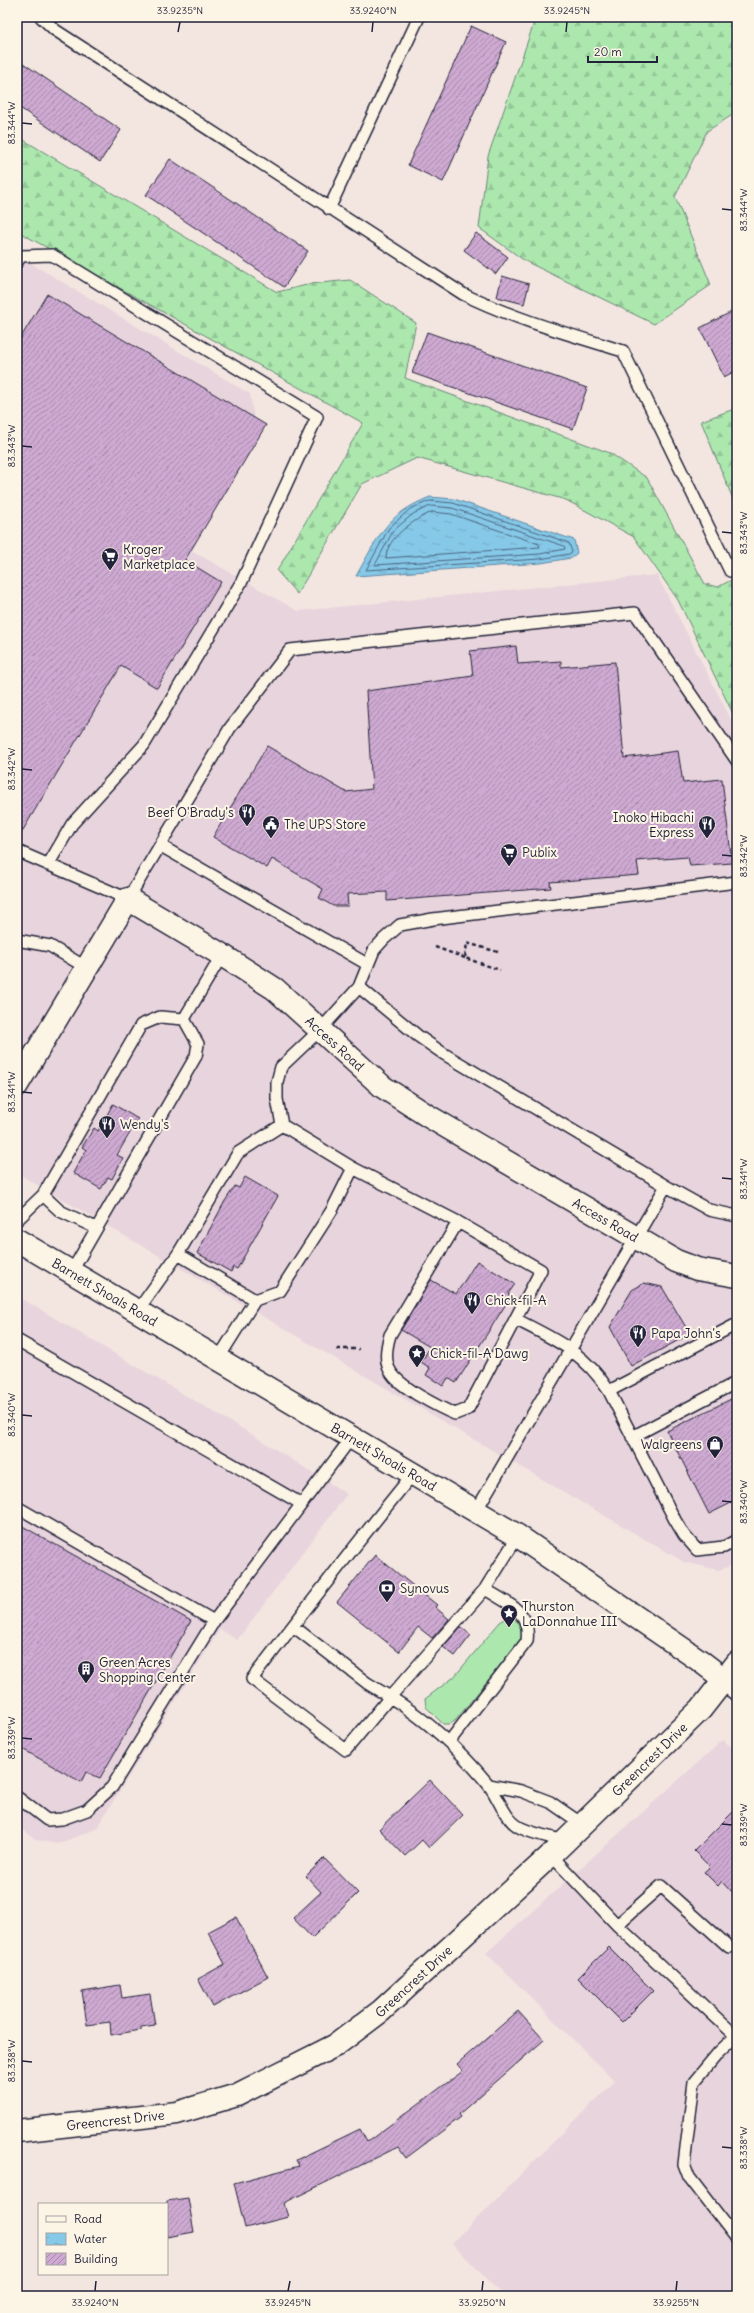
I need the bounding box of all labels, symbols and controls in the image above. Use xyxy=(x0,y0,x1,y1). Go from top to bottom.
text: 33.9235°N xyxy=(157,4,203,17)
text: 33.9240°N xyxy=(349,4,397,17)
text: 33.9245°N xyxy=(544,4,590,17)
scale bar xyxy=(588,38,657,64)
text: 20 m xyxy=(594,44,622,59)
text: 83.344°W xyxy=(5,101,18,145)
text: 83.344°W xyxy=(737,188,750,232)
text: 83.343°W xyxy=(5,424,18,468)
text: 83.343°W xyxy=(737,511,750,555)
place label: Kroger Marketplace xyxy=(123,541,195,573)
supermarket icon: Kroger Marketplace xyxy=(100,546,120,571)
text: 83.342°W xyxy=(5,748,18,790)
restaurant icon: Beef O'Brady's xyxy=(237,802,257,827)
place label: Beef O'Brady's xyxy=(147,804,234,821)
place label: Inoko Hibachi Express xyxy=(613,809,694,841)
public building icon: The UPS Store xyxy=(261,814,281,839)
restaurant icon: Inoko Hibachi Express xyxy=(697,814,717,839)
place label: The UPS Store xyxy=(284,816,366,833)
text: 83.342°W xyxy=(737,835,750,877)
supermarket icon: Publix xyxy=(499,842,519,867)
place label: Publix xyxy=(522,844,557,861)
street label: Access Road xyxy=(302,1012,368,1075)
text: 83.341°W xyxy=(5,1071,18,1113)
restaurant icon: Wendy's xyxy=(97,1114,117,1139)
place label: Wendy's xyxy=(120,1116,169,1133)
text: 83.341°W xyxy=(737,1158,750,1200)
street label: Access Road xyxy=(569,1194,642,1246)
street label: Barnett Shoals Road xyxy=(49,1254,161,1330)
restaurant icon: Chick-fil-A xyxy=(462,1290,482,1315)
place label: Chick-fil-A xyxy=(485,1292,546,1309)
restaurant icon: Papa John's xyxy=(628,1323,648,1348)
place label: Papa John's xyxy=(651,1325,721,1342)
place icon: Chick-fil-A Dawg xyxy=(407,1343,427,1368)
place label: Chick-fil-A Dawg xyxy=(430,1345,529,1362)
text: 83.340°W xyxy=(5,1393,18,1437)
street label: Barnett Shoals Road xyxy=(328,1419,440,1495)
shop icon: Walgreens xyxy=(705,1434,725,1459)
place label: Walgreens xyxy=(641,1436,702,1453)
text: 83.340°W xyxy=(737,1480,750,1524)
bank icon: Synovus xyxy=(377,1578,397,1603)
place label: Synovus xyxy=(400,1580,449,1597)
place label: Thurston LaDonnahue III xyxy=(522,1598,618,1630)
place icon: Thurston LaDonnahue III xyxy=(499,1603,519,1628)
place label: Green Acres Shopping Center xyxy=(99,1654,197,1686)
building icon: Green Acres Shopping Center xyxy=(76,1659,96,1684)
text: 83.339°W xyxy=(5,1716,18,1760)
street label: Greencrest Drive xyxy=(608,1719,691,1800)
text: 83.339°W xyxy=(737,1803,750,1847)
street label: Greencrest Drive xyxy=(372,1942,456,2021)
text: 83.338°W xyxy=(5,2039,18,2083)
street label: Greencrest Drive xyxy=(65,2106,165,2134)
text: 83.338°W xyxy=(737,2126,750,2170)
legend xyxy=(38,2203,168,2275)
text: Road xyxy=(74,2211,102,2226)
text: Water xyxy=(74,2231,107,2246)
text: Building xyxy=(74,2251,118,2266)
text: 33.9240°N xyxy=(71,2296,119,2309)
text: 33.9245°N xyxy=(265,2296,311,2309)
text: 33.9250°N xyxy=(458,2296,506,2309)
text: 33.9255°N xyxy=(653,2296,699,2309)

